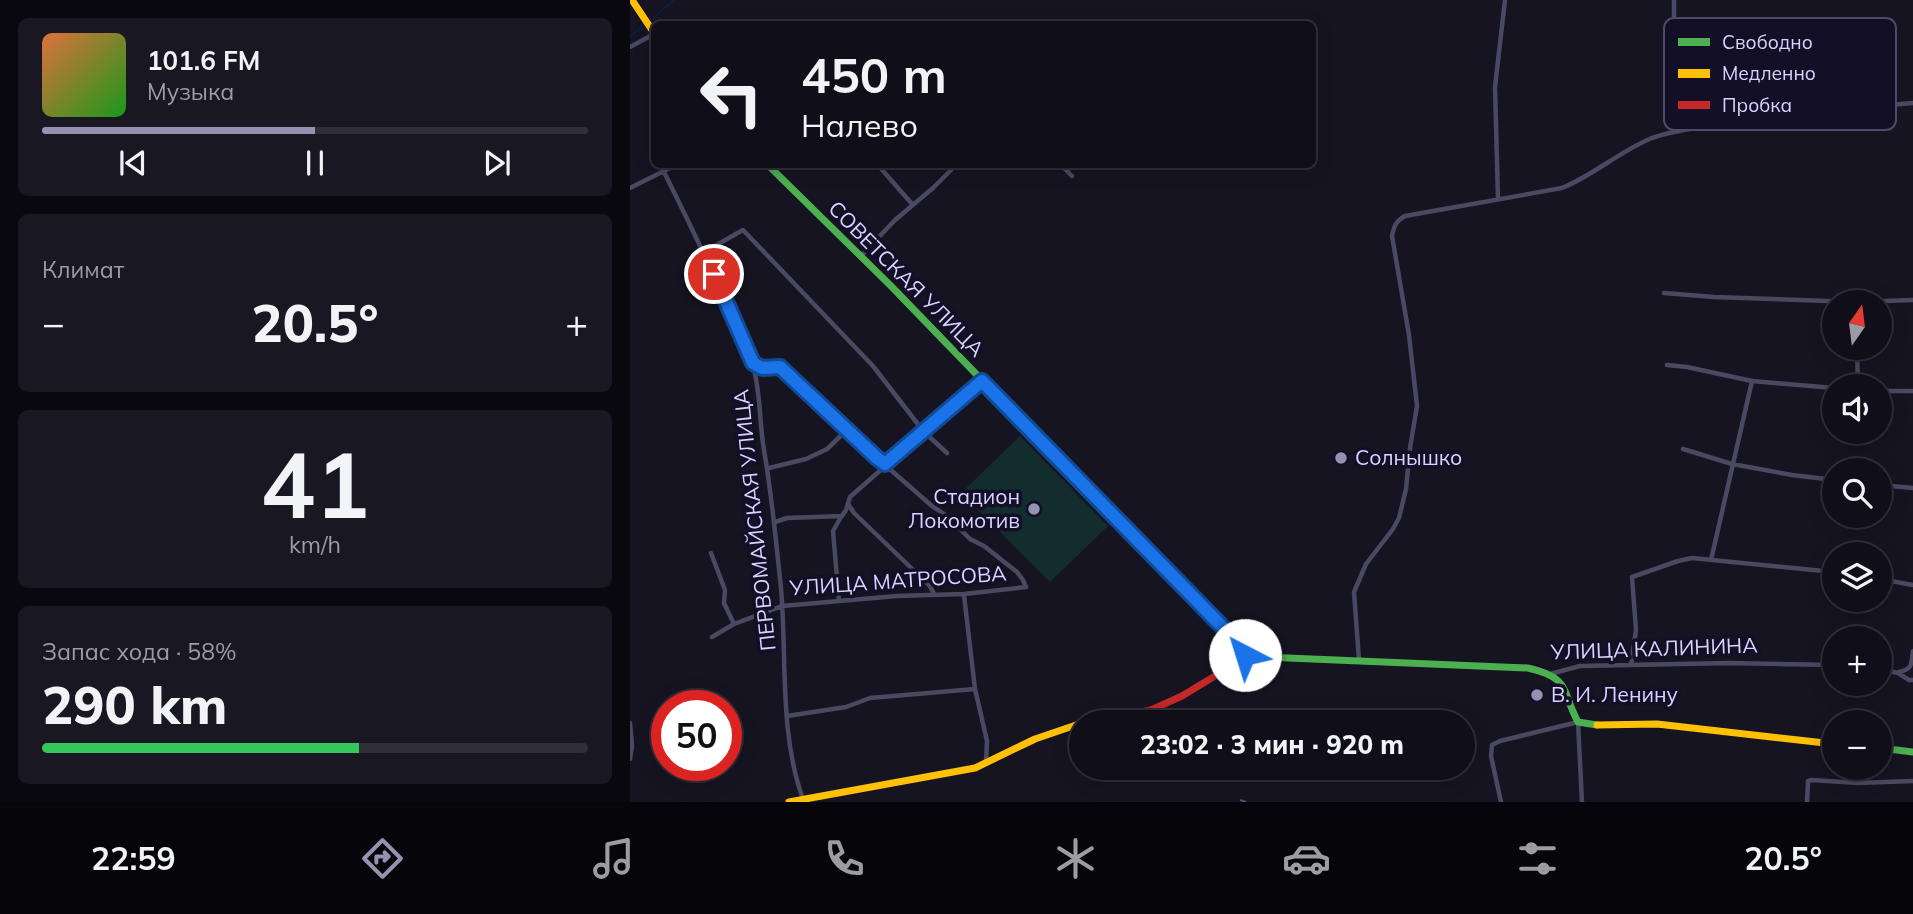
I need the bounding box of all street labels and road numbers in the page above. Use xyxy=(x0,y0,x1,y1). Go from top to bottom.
street label: СОВЕТСКАЯ УЛИЦА xyxy=(823,195,990,362)
street label: ПЕРВОМАЙСКАЯ УЛИЦА xyxy=(727,388,781,652)
street label: УЛИЦА МАТРОСОВА xyxy=(788,559,1008,601)
street label: УЛИЦА КАЛИНИНА xyxy=(1549,631,1759,665)

